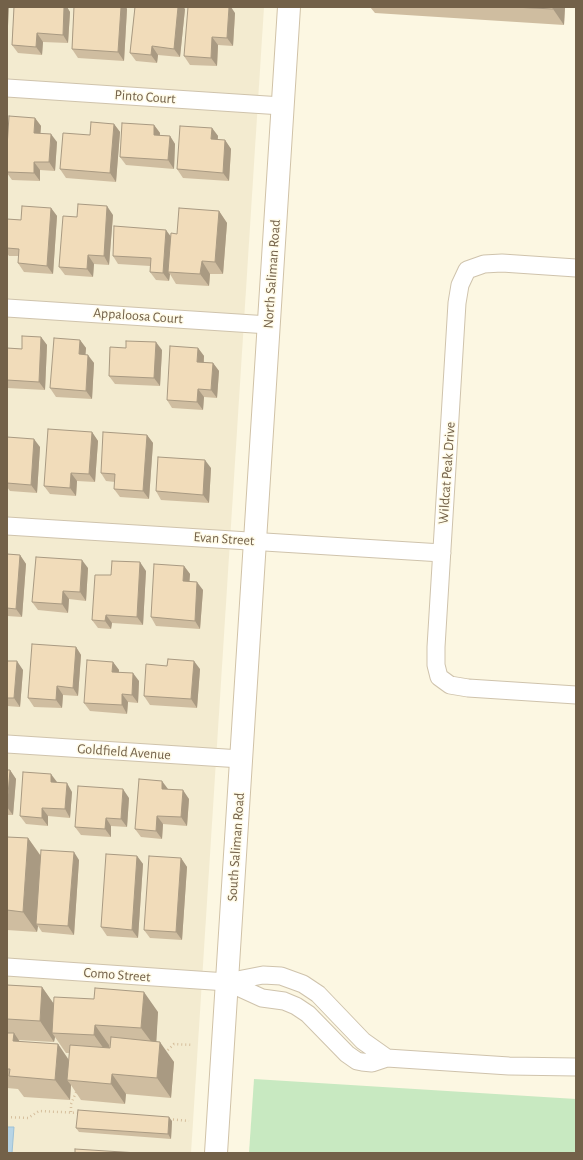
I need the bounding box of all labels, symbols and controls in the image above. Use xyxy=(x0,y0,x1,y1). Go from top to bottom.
street label: Pinto Court xyxy=(114,86,176,108)
street label: North Saliman Road xyxy=(260,219,284,329)
street label: Appaloosa Court xyxy=(93,304,183,328)
street label: Wildcat Peak Drive xyxy=(435,421,459,525)
street label: Evan Street xyxy=(193,528,255,550)
street label: Goldfield Avenue xyxy=(77,740,171,764)
street label: South Saliman Road xyxy=(224,792,248,902)
street label: Como Street xyxy=(83,964,151,986)

